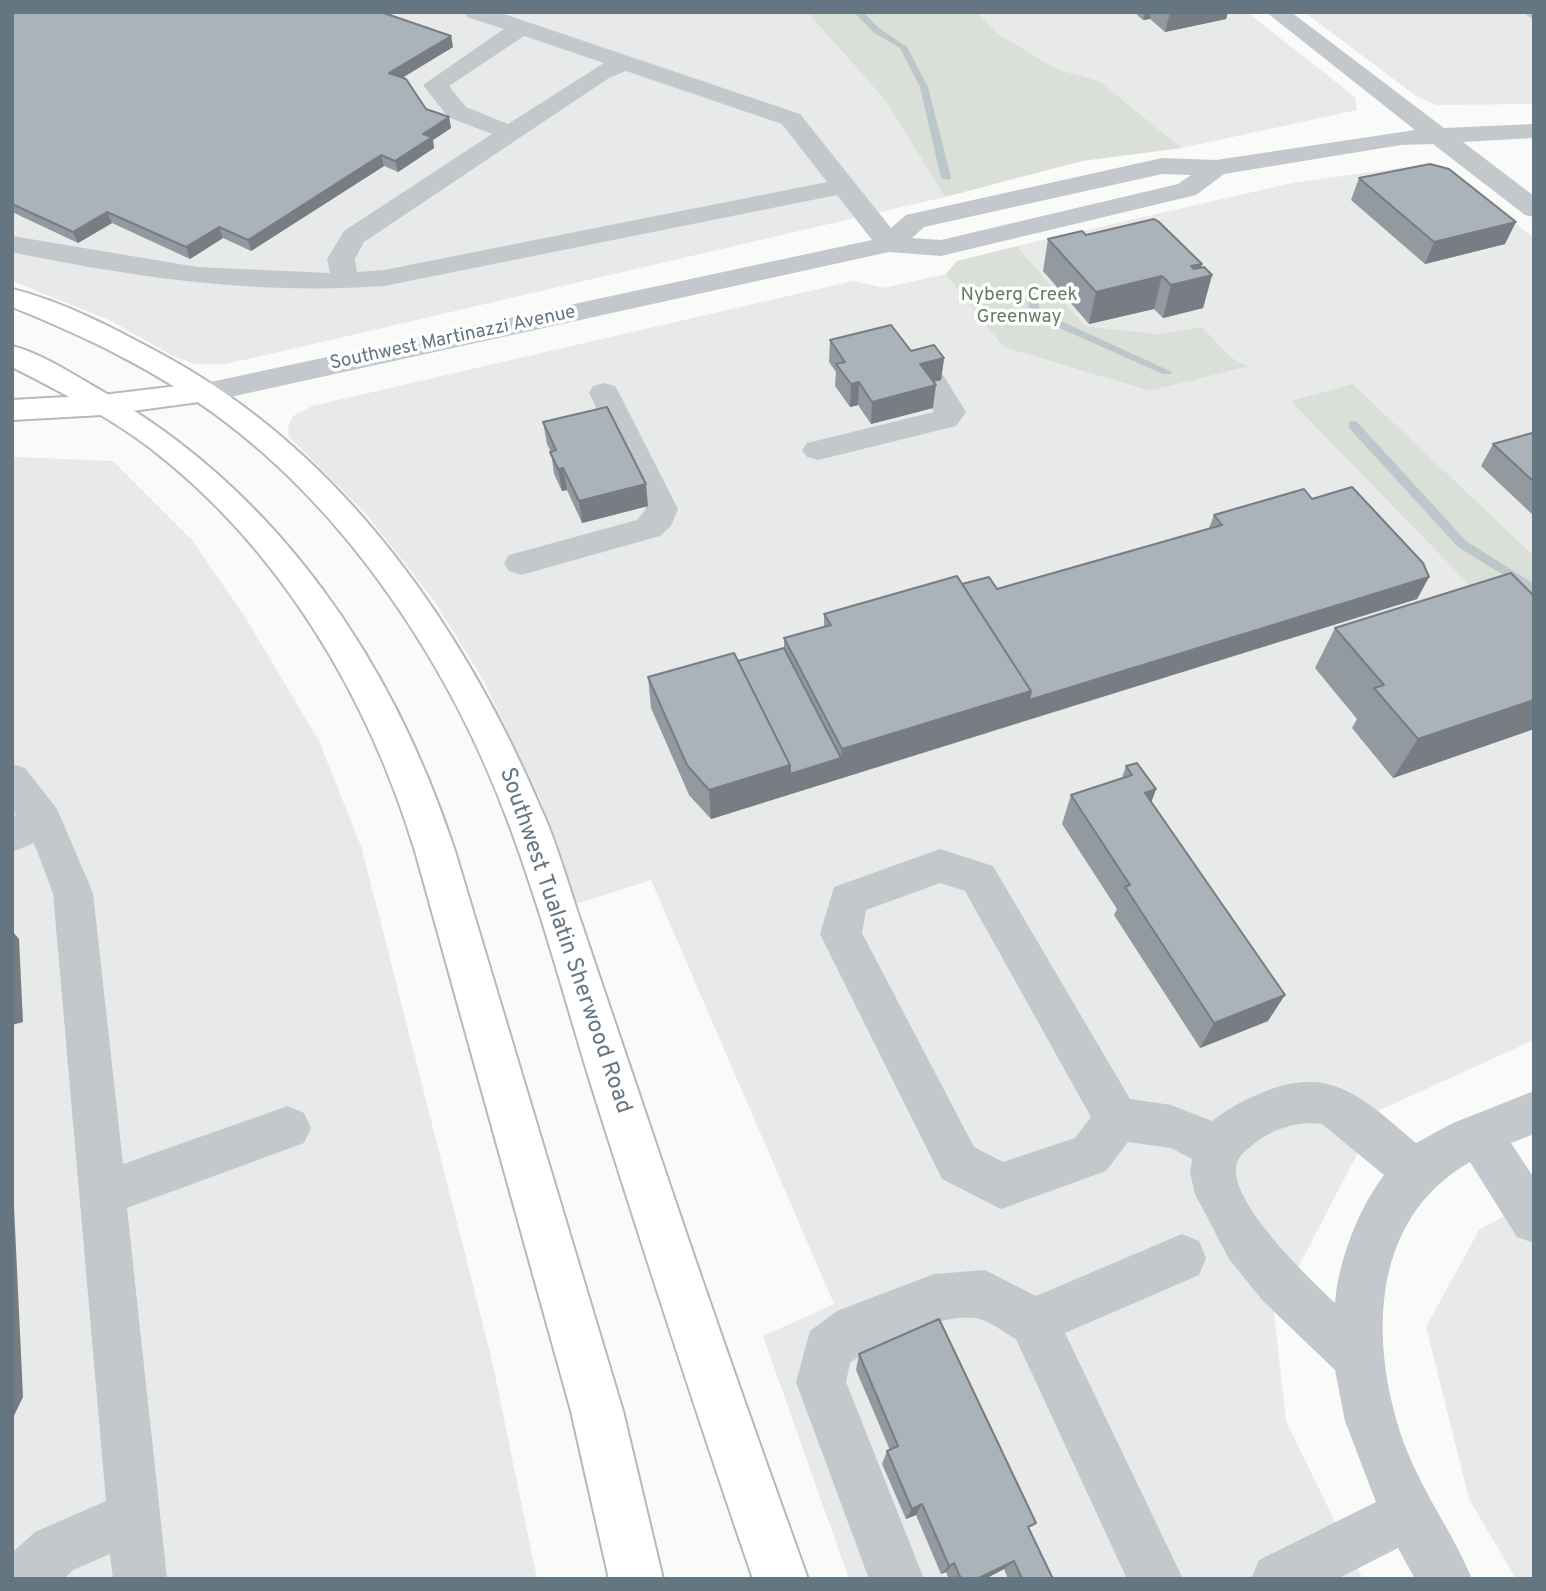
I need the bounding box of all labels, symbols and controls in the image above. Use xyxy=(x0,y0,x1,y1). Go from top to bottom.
park label: Nyberg Creek Greenway xyxy=(960,285,1078,329)
street label: Southwest Martinazzi Avenue xyxy=(328,302,578,376)
street label: Southwest Tualatin Sherwood Road xyxy=(492,764,636,1118)

